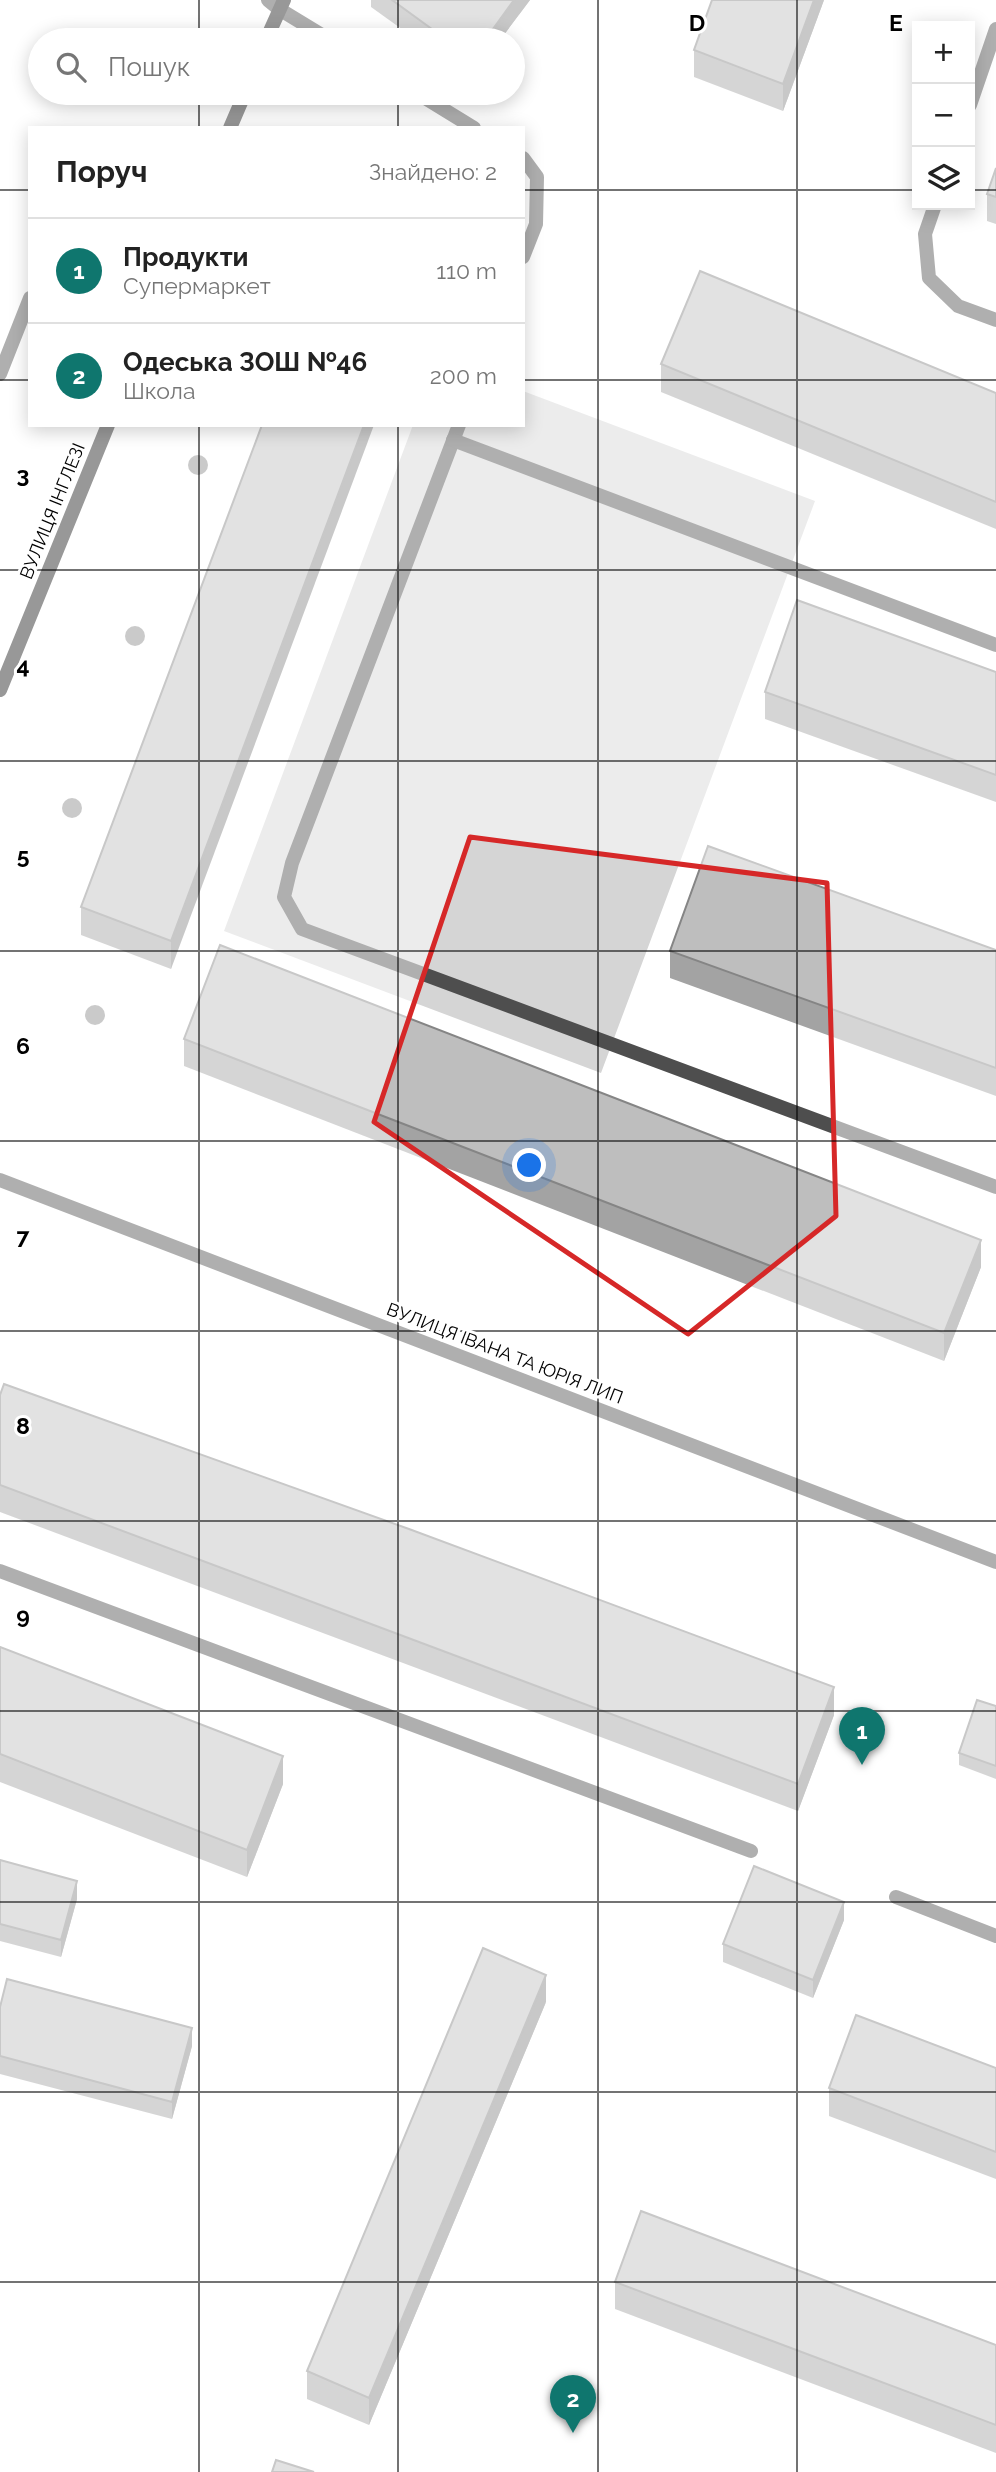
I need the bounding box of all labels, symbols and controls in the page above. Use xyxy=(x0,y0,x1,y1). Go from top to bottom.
text: D xyxy=(689,9,705,36)
text: E xyxy=(889,9,903,36)
map controls xyxy=(912,21,975,210)
button: + xyxy=(912,21,975,84)
search box xyxy=(28,28,525,105)
icon: search xyxy=(52,48,90,86)
text: Пошук xyxy=(108,52,190,82)
button: − xyxy=(912,84,975,147)
button: layers xyxy=(912,147,975,210)
text: Поруч xyxy=(56,154,147,189)
text: Знайдено: 2 xyxy=(369,158,497,185)
text: Продукти xyxy=(123,242,249,272)
text: 1 xyxy=(73,257,85,284)
text: 110 m xyxy=(436,257,497,284)
text: Супермаркет xyxy=(123,272,271,299)
text: Одеська ЗОШ №46 xyxy=(123,347,367,377)
text: 2 xyxy=(73,362,85,389)
text: 200 m xyxy=(430,362,497,389)
text: Школа xyxy=(123,377,196,404)
street label: ВУЛИЦЯ ІНГЛЕЗІ xyxy=(15,440,89,582)
text: 3 xyxy=(17,461,29,488)
text: 4 xyxy=(16,652,30,679)
text: 5 xyxy=(17,842,30,869)
text: 6 xyxy=(16,1032,30,1059)
your location xyxy=(512,1148,546,1182)
text: 7 xyxy=(17,1222,30,1249)
street label: ВУЛИЦЯ ІВАНА ТА ЮРІЯ ЛИП xyxy=(384,1298,626,1408)
text: 8 xyxy=(16,1412,30,1439)
text: 9 xyxy=(16,1602,30,1629)
pin: 1 xyxy=(839,1707,885,1765)
pin: 2 xyxy=(550,2375,596,2433)

